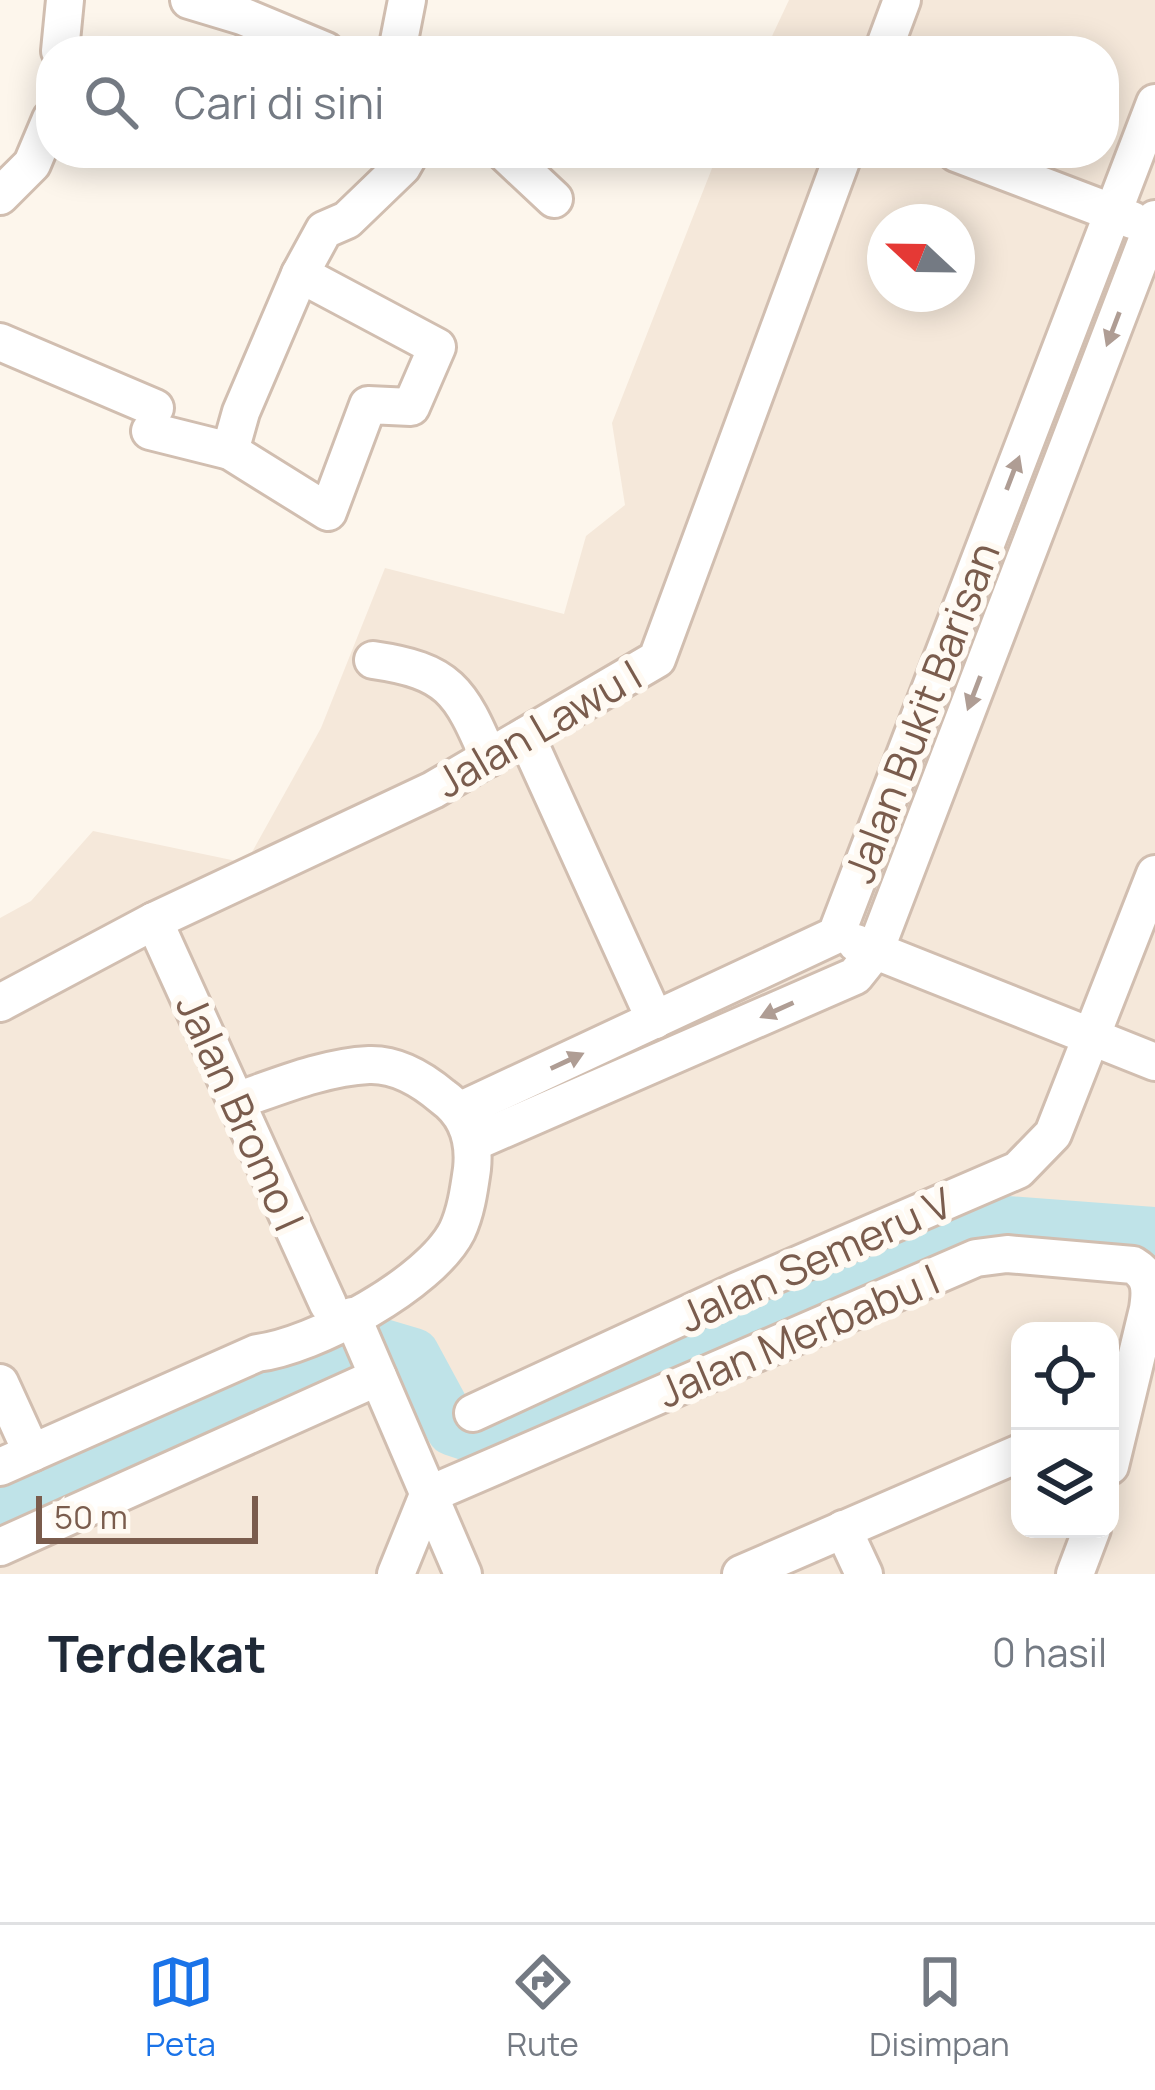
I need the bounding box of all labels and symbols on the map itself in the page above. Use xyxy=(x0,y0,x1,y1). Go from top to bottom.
north arrow xyxy=(867,204,975,312)
one-way arrow xyxy=(1103,311,1122,347)
one-way arrow xyxy=(1005,455,1024,491)
street label: Jalan Bukit Barisan xyxy=(829,533,1013,891)
street label: Jalan Lawu I xyxy=(425,646,651,810)
one-way arrow xyxy=(964,675,983,711)
street label: Jalan Bromo I xyxy=(163,985,319,1239)
one-way arrow xyxy=(759,1000,794,1020)
one-way arrow xyxy=(550,1051,585,1071)
street label: Jalan Semeru V xyxy=(669,1173,961,1345)
street label: Jalan Merbabu I xyxy=(648,1250,948,1420)
scale bar xyxy=(36,1490,258,1543)

